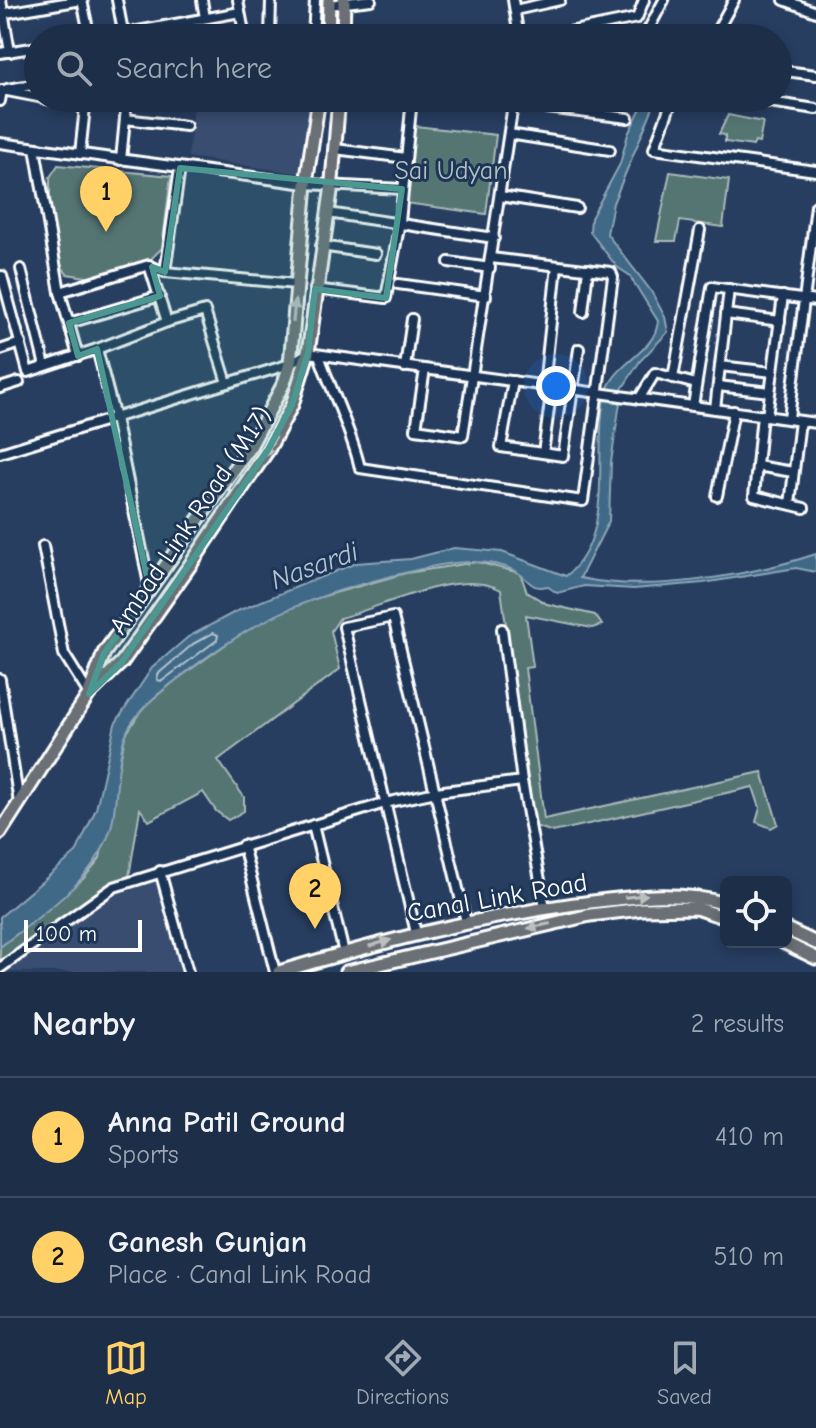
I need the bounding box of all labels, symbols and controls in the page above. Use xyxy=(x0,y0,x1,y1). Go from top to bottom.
search box xyxy=(24,24,792,112)
icon: search xyxy=(52,46,96,90)
text: Search here xyxy=(116,51,272,86)
park label: Sai Udyan xyxy=(394,156,508,186)
pin: 1 xyxy=(80,166,132,232)
one-way arrow xyxy=(288,298,301,323)
your location xyxy=(536,366,576,406)
street label: Ambad Link Road (M17) xyxy=(103,401,278,640)
one-way arrow xyxy=(263,434,277,457)
water label: Nasardi xyxy=(266,535,363,596)
pin: 2 xyxy=(289,863,341,929)
street label: Canal Link Road xyxy=(405,867,590,929)
map controls xyxy=(720,876,792,948)
button: locate xyxy=(720,876,792,948)
one-way arrow xyxy=(624,890,649,903)
scale bar xyxy=(24,916,142,952)
one-way arrow xyxy=(527,920,552,933)
text: 100 m xyxy=(36,921,97,947)
one-way arrow xyxy=(368,936,393,948)
text: Nearby xyxy=(32,1004,135,1044)
text: 2 results xyxy=(691,1009,784,1039)
text: Anna Patil Ground xyxy=(108,1105,346,1140)
text: 1 xyxy=(53,1122,63,1152)
text: 410 m xyxy=(715,1122,784,1152)
text: Sports xyxy=(108,1140,179,1170)
text: Ganesh Gunjan xyxy=(108,1225,307,1260)
text: 2 xyxy=(52,1242,64,1272)
text: 510 m xyxy=(714,1242,784,1272)
text: Place · Canal Link Road xyxy=(108,1260,371,1290)
tab: Map xyxy=(104,1336,148,1410)
tab: Directions xyxy=(356,1336,449,1410)
tab: Saved xyxy=(657,1336,712,1410)

